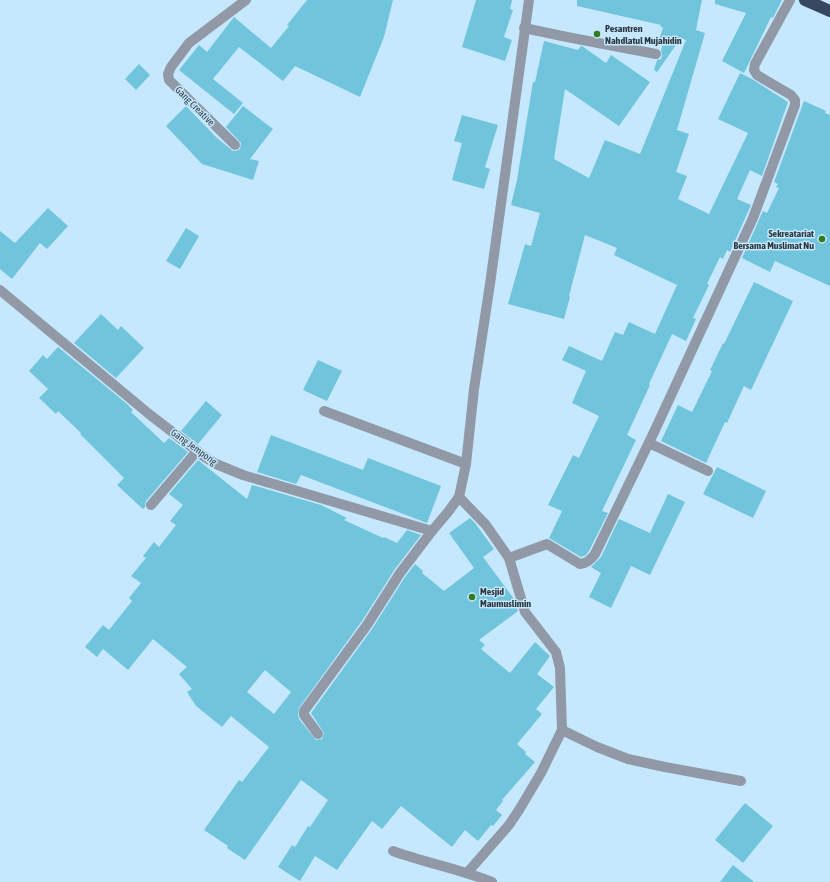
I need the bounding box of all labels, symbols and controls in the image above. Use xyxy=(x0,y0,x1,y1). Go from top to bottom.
place label: Pesantren Nahdlatul Mujahidin xyxy=(605,23,682,46)
marker: Pesantren Nahdlatul Mujahidin xyxy=(592,29,602,39)
street label: Gang Creative xyxy=(173,84,217,128)
place label: Sekreatariat Bersama Muslimat Nu xyxy=(734,228,814,251)
marker: Sekreatariat Bersama Muslimat Nu xyxy=(817,234,827,244)
street label: Gang Jempong xyxy=(169,427,220,468)
place label: Mesjid Maumuslimin xyxy=(480,586,531,609)
marker: Mesjid Maumuslimin xyxy=(467,592,477,602)

